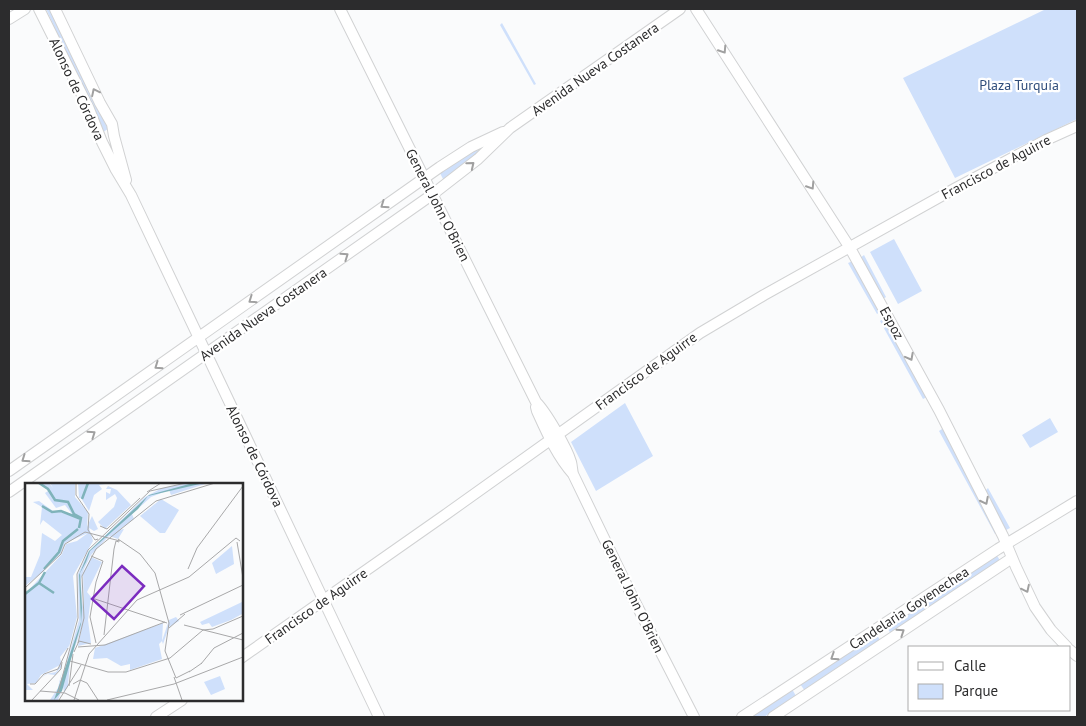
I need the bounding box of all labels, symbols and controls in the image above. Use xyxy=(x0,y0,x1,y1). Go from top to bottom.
street label: Avenida Nueva Costanera xyxy=(528,18,662,120)
street label: Alonso de Córdova xyxy=(45,35,109,143)
one-way arrow xyxy=(716,44,726,53)
park label: Plaza Turquía xyxy=(979,76,1059,94)
one-way arrow xyxy=(91,88,101,97)
street label: Francisco de Aguirre xyxy=(938,131,1054,203)
street label: General John O'Brien xyxy=(402,146,474,264)
one-way arrow xyxy=(466,161,475,170)
one-way arrow xyxy=(804,181,814,190)
one-way arrow xyxy=(381,200,390,208)
one-way arrow xyxy=(339,253,349,262)
street label: Avenida Nueva Costanera xyxy=(196,263,330,365)
one-way arrow xyxy=(248,293,257,303)
street label: Espoz xyxy=(876,304,908,342)
street label: Francisco de Aguirre xyxy=(592,328,700,414)
one-way arrow xyxy=(904,351,914,360)
one-way arrow xyxy=(154,360,164,369)
street label: Alonso de Córdova xyxy=(223,402,288,510)
one-way arrow xyxy=(86,431,96,440)
one-way arrow xyxy=(21,453,31,462)
inset map xyxy=(25,483,242,701)
one-way arrow xyxy=(979,496,989,505)
street label: General John O'Brien xyxy=(598,536,668,656)
street label: Candelaria Goyenechea xyxy=(846,563,972,653)
street label: Francisco de Aguirre xyxy=(261,564,371,648)
one-way arrow xyxy=(1019,583,1029,592)
one-way arrow xyxy=(895,629,905,638)
legend xyxy=(908,646,1071,711)
one-way arrow xyxy=(831,650,840,660)
text: Calle xyxy=(954,656,986,675)
text: Parque xyxy=(954,681,998,700)

